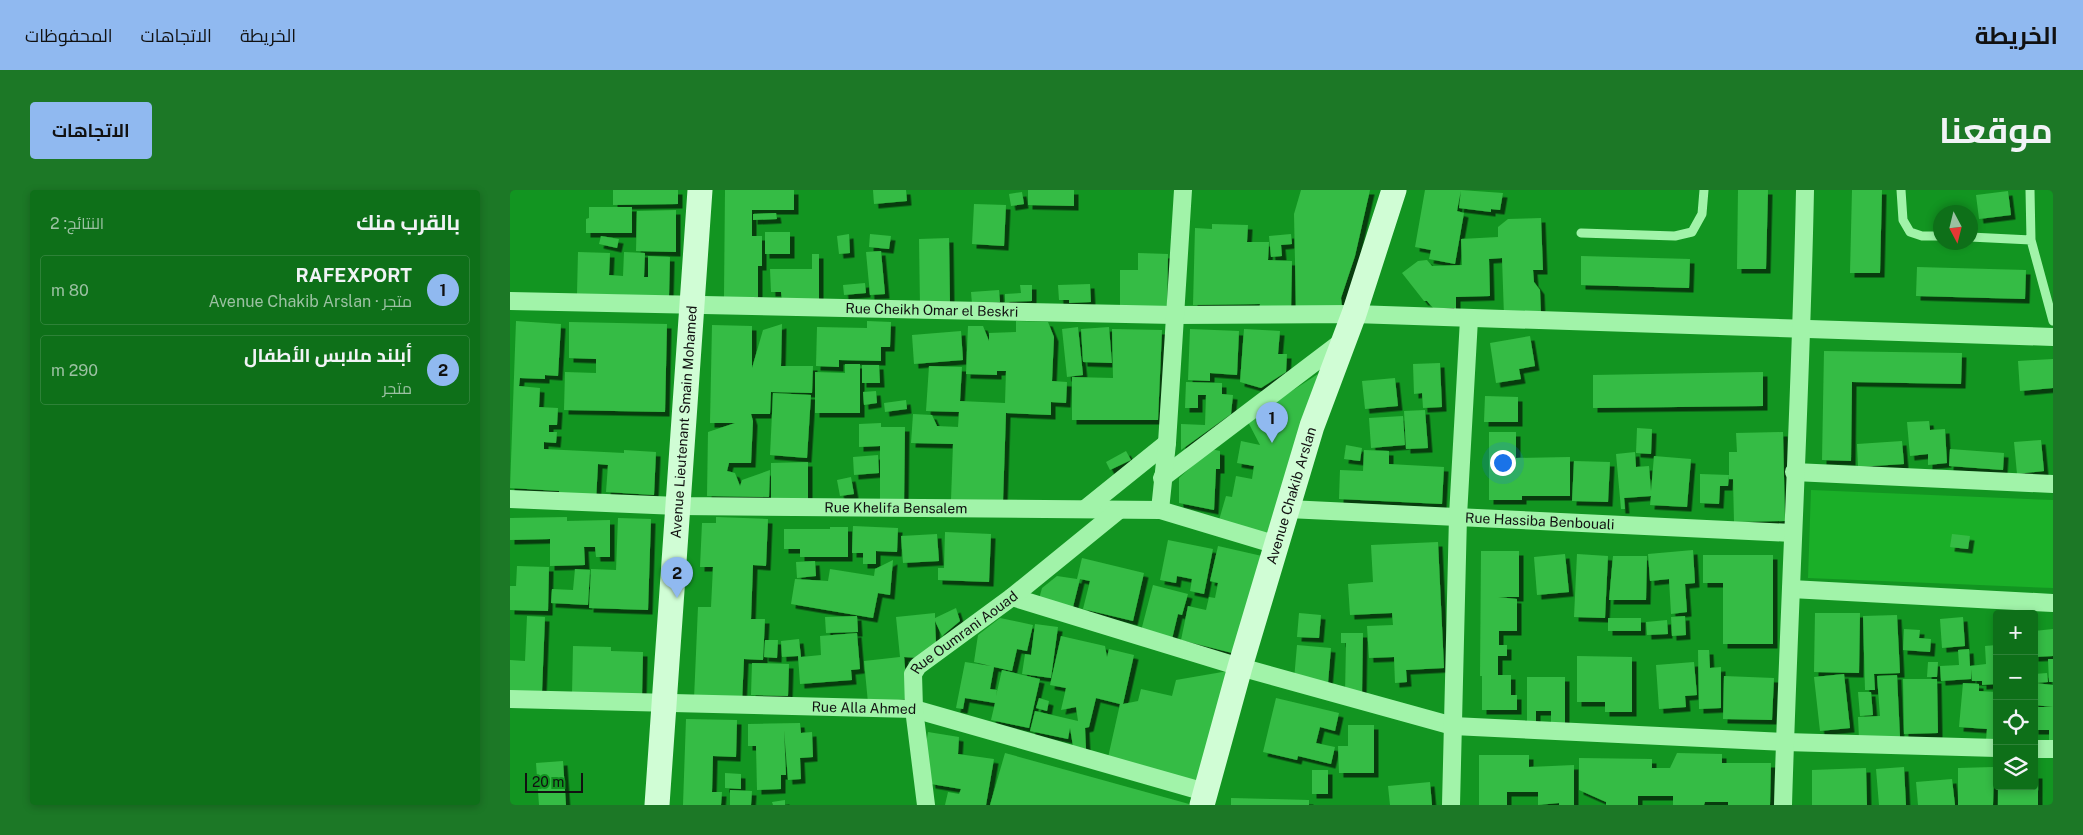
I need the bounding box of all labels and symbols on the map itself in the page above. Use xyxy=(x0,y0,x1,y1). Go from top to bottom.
north arrow xyxy=(1933,205,1978,250)
street label: Rue Cheikh Omar el Beskri xyxy=(845,300,1019,320)
street label: Avenue Lieutenant Smain Mohamed xyxy=(668,305,700,539)
pin: 1 xyxy=(1256,402,1288,443)
street label: Avenue Chakib Arslan xyxy=(1263,425,1319,566)
your location xyxy=(1490,450,1516,476)
street label: Rue Khelifa Bensalem xyxy=(824,499,967,516)
street label: Rue Hassiba Benbouali xyxy=(1465,509,1615,533)
pin: 2 xyxy=(661,557,693,598)
street label: Rue Oumrani Aouad xyxy=(907,588,1021,677)
street label: Rue Alla Ahmed xyxy=(811,698,916,717)
scale bar xyxy=(525,770,582,793)

